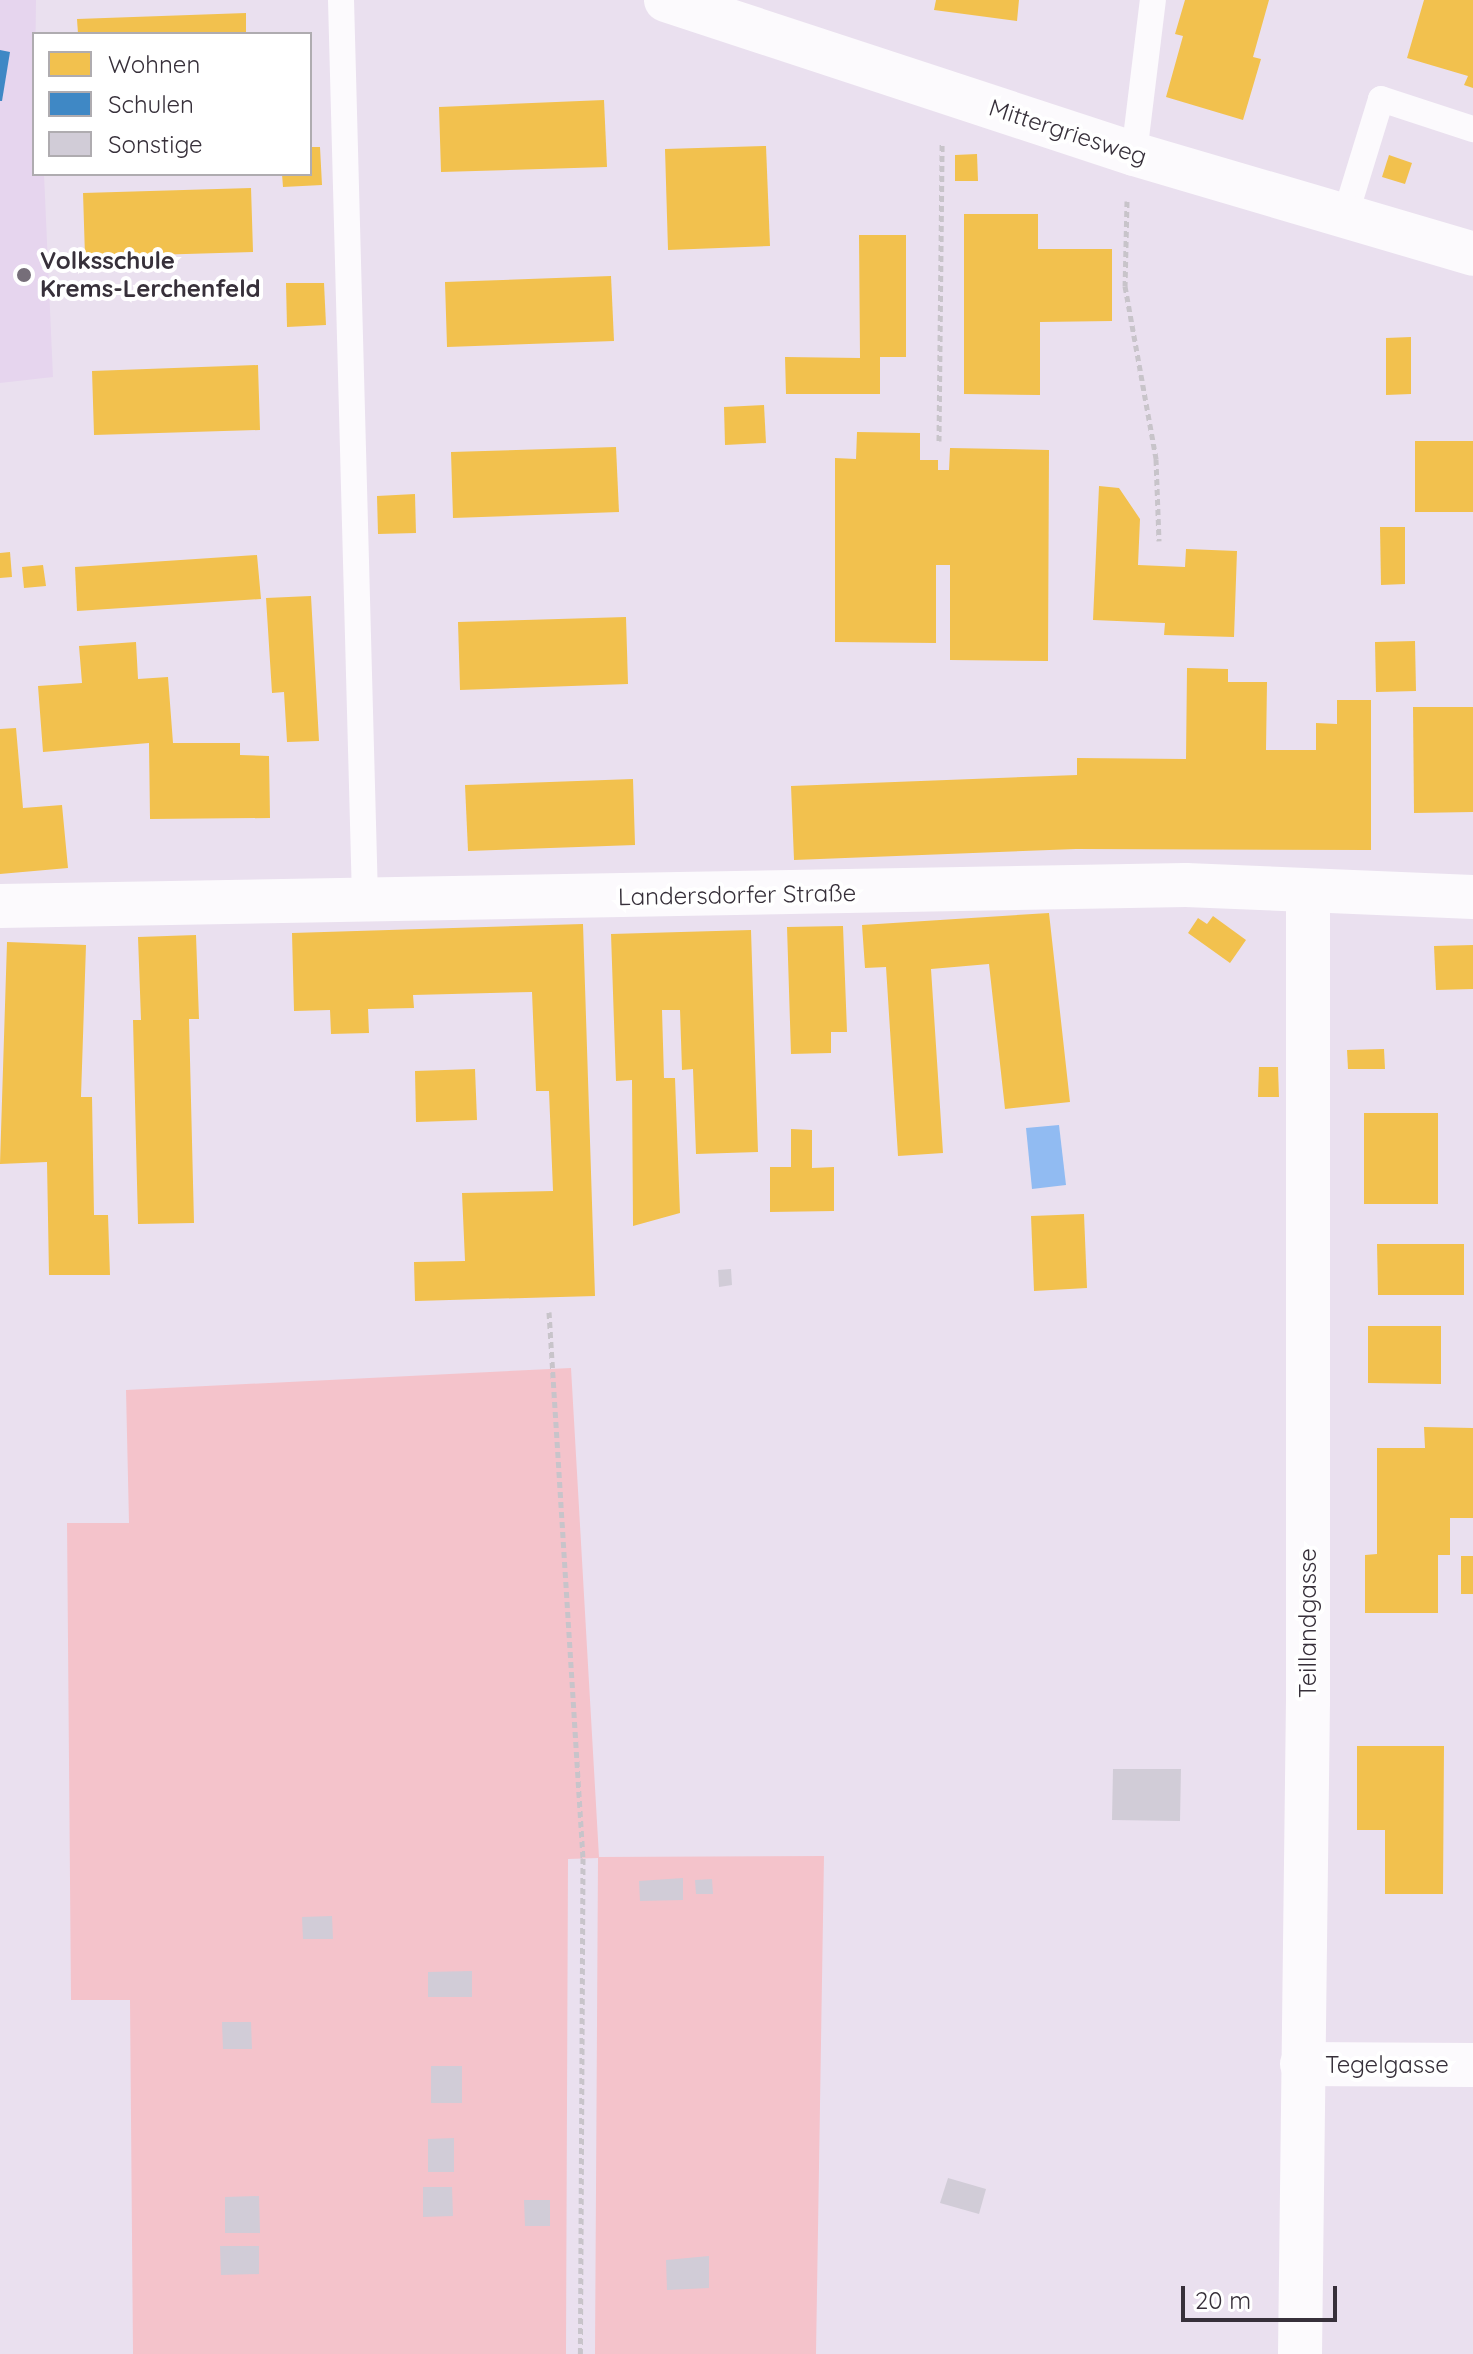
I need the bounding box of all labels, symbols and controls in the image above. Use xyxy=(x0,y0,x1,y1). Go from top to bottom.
legend xyxy=(32,32,312,176)
text: Wohnen xyxy=(108,49,200,79)
text: Schulen xyxy=(108,89,194,119)
street label: Mittergriesweg xyxy=(985,93,1151,171)
text: Sonstige xyxy=(108,129,202,159)
place label: Volksschule Krems-Lerchenfeld xyxy=(40,247,261,303)
marker: Volksschule Krems-Lerchenfeld xyxy=(15,266,33,284)
street label: Landersdorfer Straße xyxy=(618,879,856,911)
street label: Teillandgasse xyxy=(1294,1548,1322,1698)
street label: Tegelgasse xyxy=(1325,2051,1449,2079)
scale bar xyxy=(1185,2270,1341,2320)
text: 20 m xyxy=(1195,2285,1251,2315)

